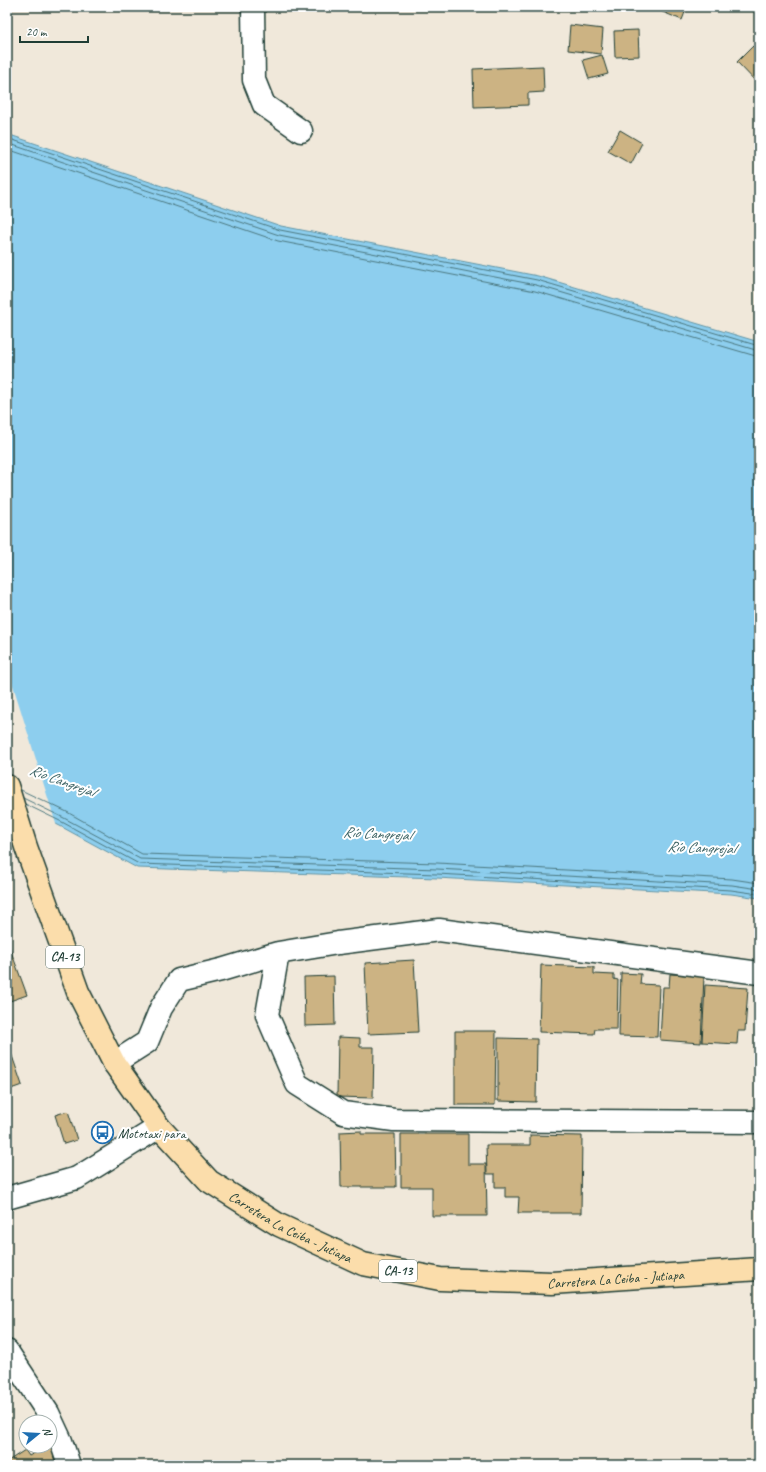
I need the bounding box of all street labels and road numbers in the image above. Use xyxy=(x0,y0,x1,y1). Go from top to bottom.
road number: CA-13 xyxy=(46,946,84,968)
street label: Carretera La Ceiba - Jutiapa xyxy=(226,1187,355,1266)
road number: CA-13 xyxy=(379,1260,417,1282)
street label: Carretera La Ceiba - Jutiapa xyxy=(547,1266,685,1292)

